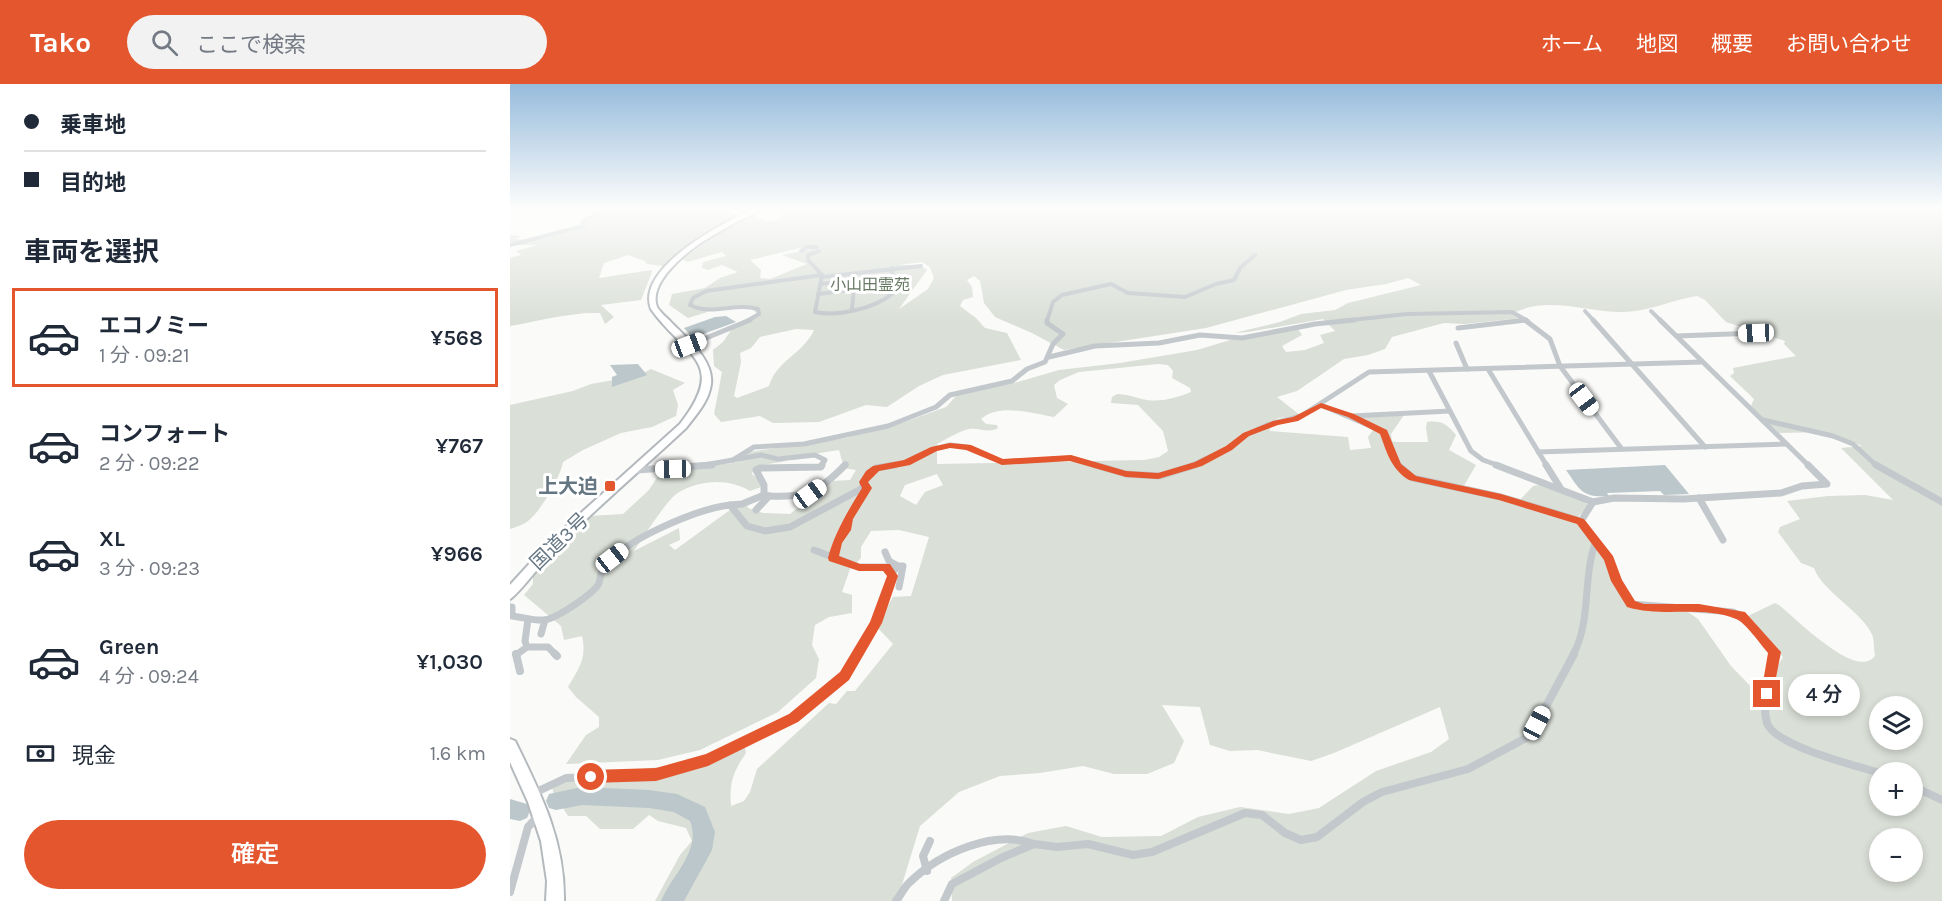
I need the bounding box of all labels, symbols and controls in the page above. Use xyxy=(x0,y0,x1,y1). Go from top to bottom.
search box xyxy=(127,15,547,69)
text: Tako xyxy=(30,26,91,59)
icon: search xyxy=(148,26,181,59)
text: ここで検索 xyxy=(196,32,306,58)
text: ホーム xyxy=(1541,32,1603,56)
text: 地図 xyxy=(1636,32,1678,56)
text: 概要 xyxy=(1711,32,1753,56)
text: お問い合わせ xyxy=(1786,32,1912,56)
text: 乗車地 xyxy=(60,112,126,138)
text: 目的地 xyxy=(60,170,126,196)
text: 車両を選択 xyxy=(24,236,159,268)
park label: 小山田霊苑 xyxy=(830,275,910,294)
icon: car xyxy=(27,311,81,365)
text: エコノミー xyxy=(99,313,209,339)
car xyxy=(1738,323,1774,343)
text: ¥568 xyxy=(430,325,483,351)
car xyxy=(669,330,709,360)
text: 1 分 · 09:21 xyxy=(99,344,190,367)
car xyxy=(1566,379,1602,419)
icon: car xyxy=(27,419,81,473)
text: コンフォート xyxy=(99,421,230,447)
text: ¥767 xyxy=(436,433,483,459)
text: 2 分 · 09:22 xyxy=(99,452,200,475)
car xyxy=(655,460,691,478)
place label: 上大迫 xyxy=(538,475,598,498)
car xyxy=(790,476,830,512)
marker: 上大迫 xyxy=(603,479,617,493)
street label: 国道3号 xyxy=(526,508,593,575)
text: XL xyxy=(99,526,125,552)
icon: car xyxy=(27,527,81,581)
car xyxy=(592,540,632,576)
text: ¥966 xyxy=(431,541,483,567)
text: 3 分 · 09:23 xyxy=(99,557,200,580)
text: Green xyxy=(99,634,160,660)
icon: car xyxy=(27,635,81,689)
text: ¥1,030 xyxy=(416,649,483,675)
text: 4 分 · 09:24 xyxy=(99,665,199,688)
callout: 4 分 xyxy=(1788,673,1860,715)
route end xyxy=(1753,680,1780,707)
text: 4 分 xyxy=(1806,683,1842,706)
map controls xyxy=(1869,696,1923,882)
button: layers xyxy=(1869,696,1923,750)
car xyxy=(1521,703,1553,743)
icon: cash xyxy=(24,737,57,770)
text: 1.6 km xyxy=(430,742,486,765)
text: 現金 xyxy=(72,743,116,769)
button: + xyxy=(1869,762,1923,816)
route start xyxy=(577,763,604,790)
button: 確定 xyxy=(24,820,486,889)
button: − xyxy=(1869,828,1923,882)

